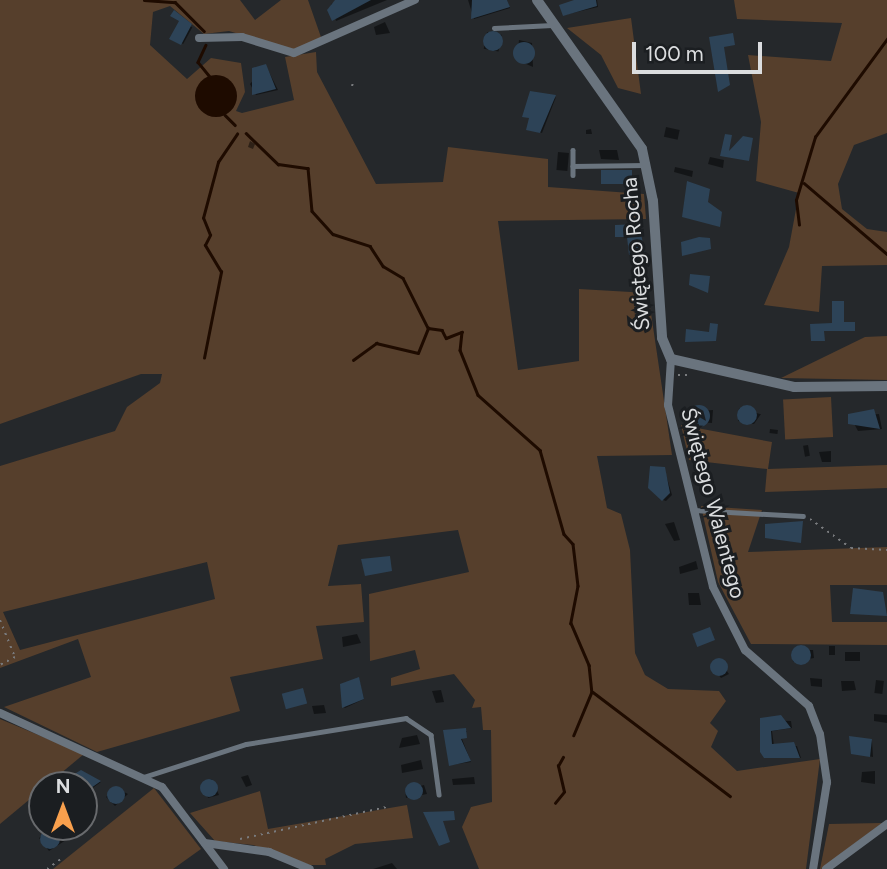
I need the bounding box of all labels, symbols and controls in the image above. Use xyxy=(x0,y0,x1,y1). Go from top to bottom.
scale bar xyxy=(635,28,764,72)
text: 100 m xyxy=(645,41,704,66)
street label: Świętego Rocha xyxy=(617,176,655,332)
street label: Świętego Walentego xyxy=(675,405,751,601)
north arrow xyxy=(28,771,98,841)
text: N xyxy=(56,775,70,798)

